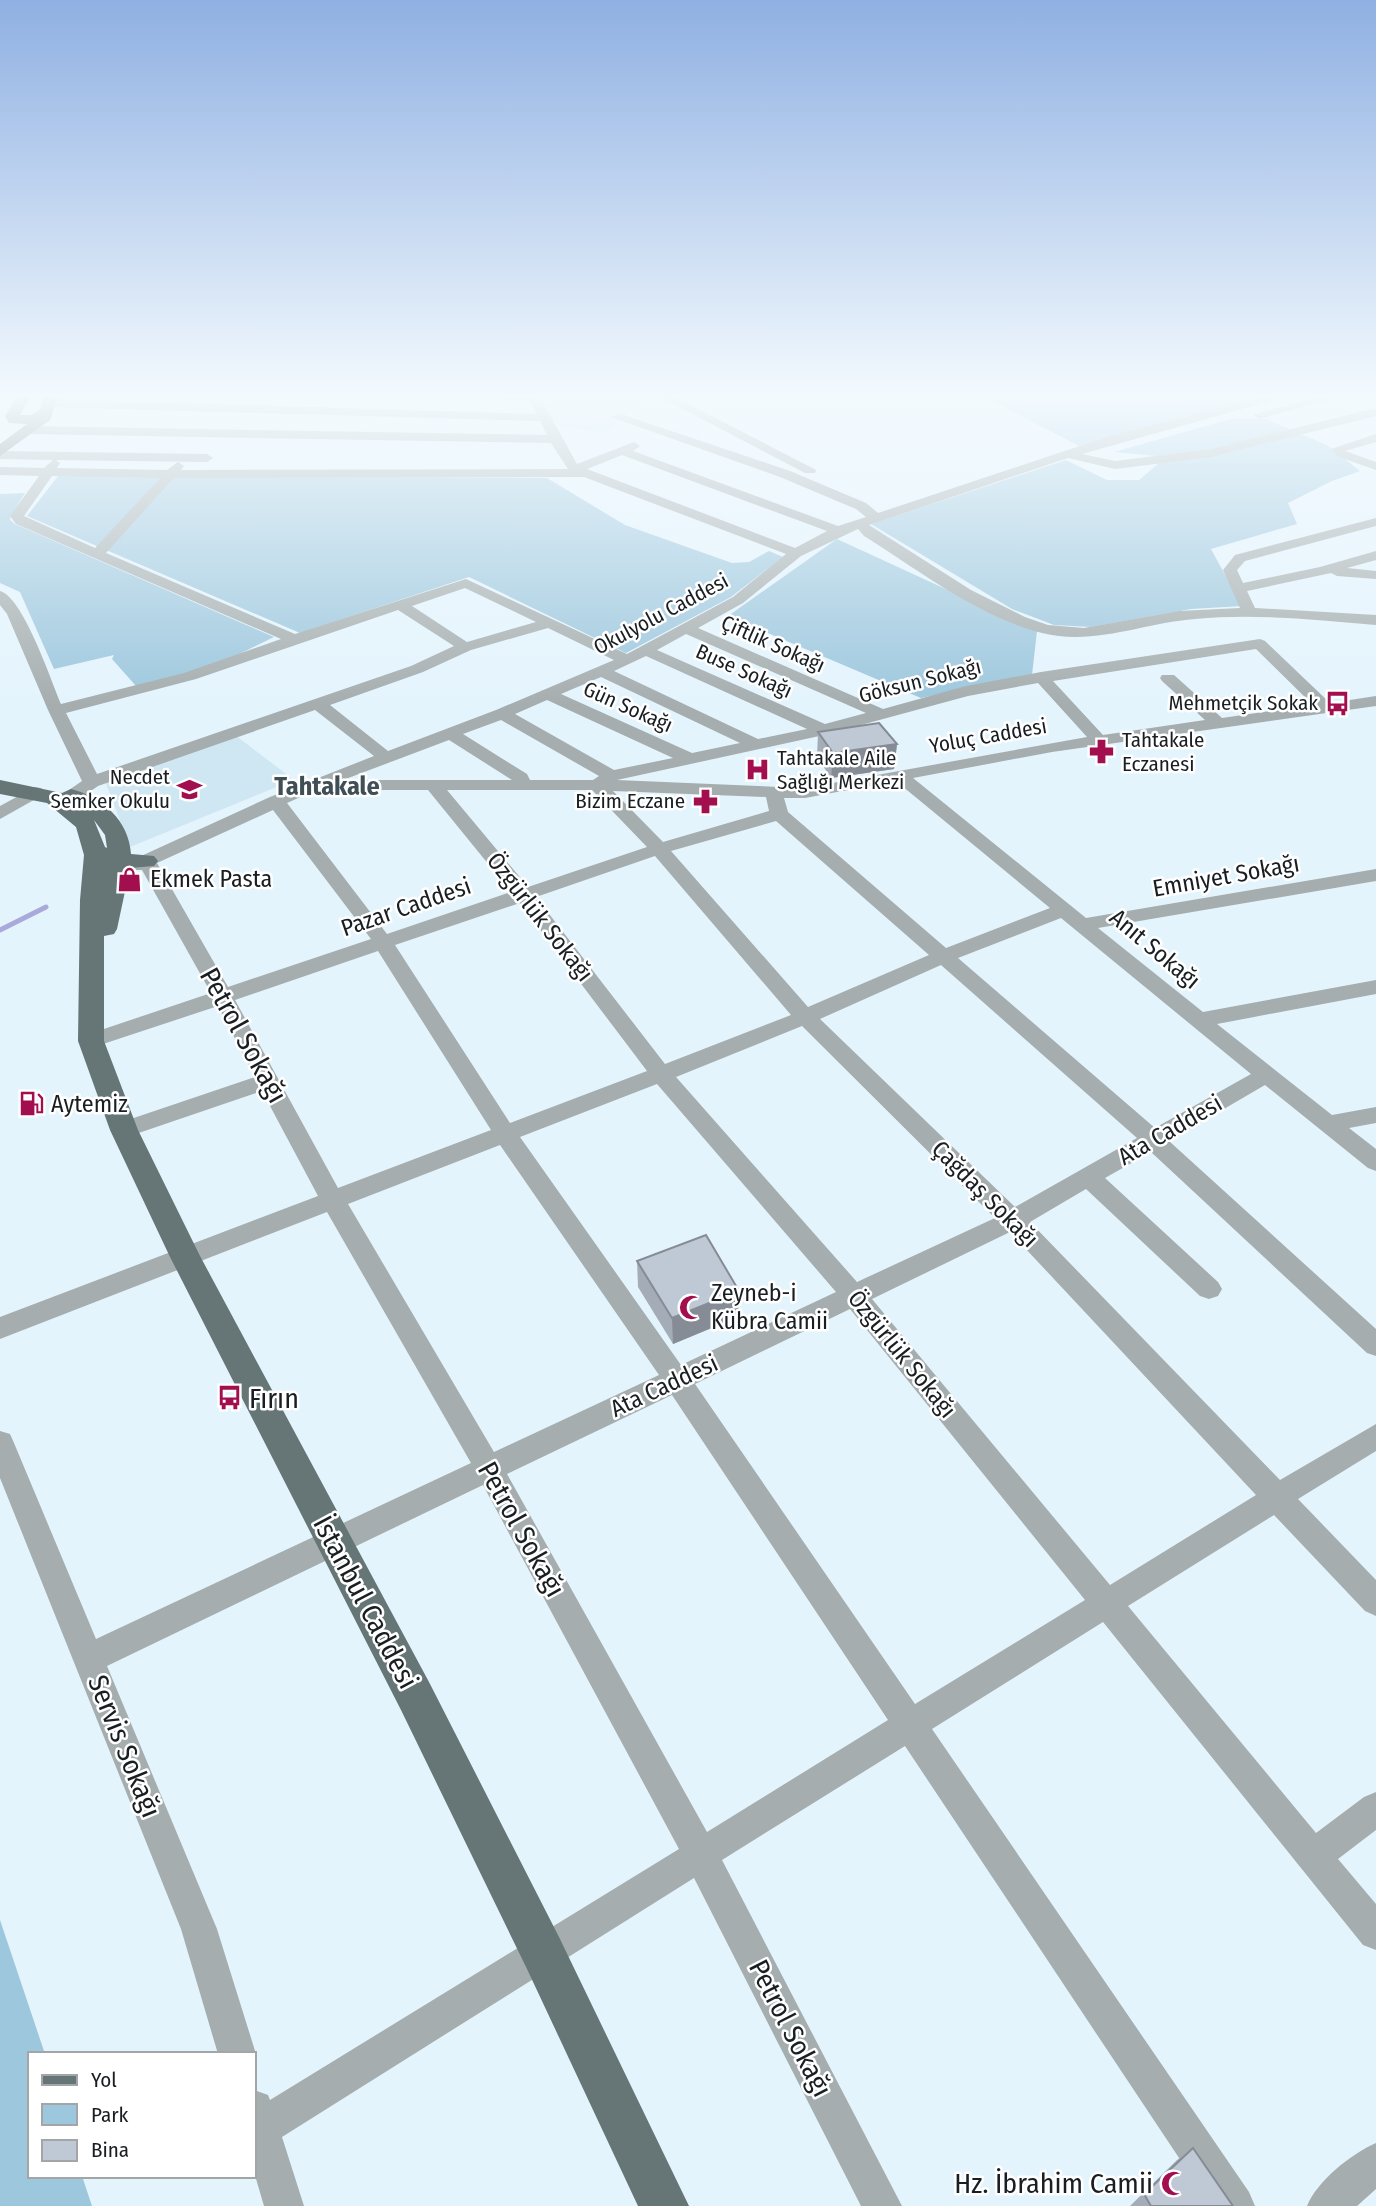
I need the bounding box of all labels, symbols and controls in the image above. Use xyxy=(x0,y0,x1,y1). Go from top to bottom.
street label: Okulyolu Caddesi xyxy=(589,568,733,660)
street label: Çiftlik Sokağı xyxy=(717,610,829,678)
street label: Buse Sokağı xyxy=(692,638,796,704)
street label: Göksun Sokağı xyxy=(856,653,984,709)
street label: Gün Sokağı xyxy=(579,676,677,738)
bus stop icon: Mehmetçik Sokak xyxy=(1324,689,1352,717)
place label: Mehmetçik Sokak xyxy=(1169,690,1318,716)
street label: Yoluç Caddesi xyxy=(927,713,1049,759)
place label: Tahtakale Eczanesi xyxy=(1122,727,1204,777)
pharmacy icon: Tahtakale Eczanesi xyxy=(1088,738,1116,766)
place label: Tahtakale Aile Sağlığı Merkezi xyxy=(777,745,904,795)
hospital icon: Tahtakale Aile Sağlığı Merkezi xyxy=(743,756,771,784)
place label: Necdet Semker Okulu xyxy=(50,764,170,814)
district label: Tahtakale xyxy=(274,771,380,802)
school or university icon: Necdet Semker Okulu xyxy=(176,775,204,803)
pharmacy icon: Bizim Eczane xyxy=(691,787,719,815)
place label: Bizim Eczane xyxy=(575,788,685,814)
street label: Özgürlük Sokağı xyxy=(481,847,599,987)
street label: Emniyet Sokağı xyxy=(1151,849,1301,903)
shop icon: Ekmek Pasta xyxy=(116,865,144,893)
place label: Ekmek Pasta xyxy=(150,865,272,893)
street label: Pazar Caddesi xyxy=(337,872,475,942)
street label: Anıt Sokağı xyxy=(1104,903,1206,995)
street label: Petrol Sokağı xyxy=(193,962,294,1109)
street label: Ata Caddesi xyxy=(1113,1089,1227,1171)
fuel station icon: Aytemiz xyxy=(17,1090,45,1118)
place label: Aytemiz xyxy=(51,1090,128,1118)
street label: Çağdaş Sokağı xyxy=(926,1135,1044,1253)
place label: Zeyneb-i Kübra Camii xyxy=(711,1279,828,1335)
street label: Özgürlük Sokağı xyxy=(842,1285,962,1423)
mosque icon: Zeyneb-i Kübra Camii xyxy=(677,1293,705,1321)
street label: Ata Caddesi xyxy=(606,1349,722,1423)
place label: Fırın xyxy=(249,1382,299,1415)
bus stop icon: Fırın xyxy=(215,1384,243,1412)
street label: Petrol Sokağı xyxy=(471,1456,572,1603)
street label: İstanbul Caddesi xyxy=(306,1510,425,1694)
street label: Servis Sokağı xyxy=(81,1670,168,1822)
street label: Petrol Sokağı xyxy=(742,1954,839,2102)
legend xyxy=(28,2052,256,2178)
text: Yol xyxy=(91,2067,117,2093)
text: Park xyxy=(91,2102,129,2128)
text: Bina xyxy=(91,2137,129,2163)
place label: Hz. İbrahim Camii xyxy=(954,2167,1153,2200)
mosque icon: Hz. İbrahim Camii xyxy=(1159,2169,1187,2197)

